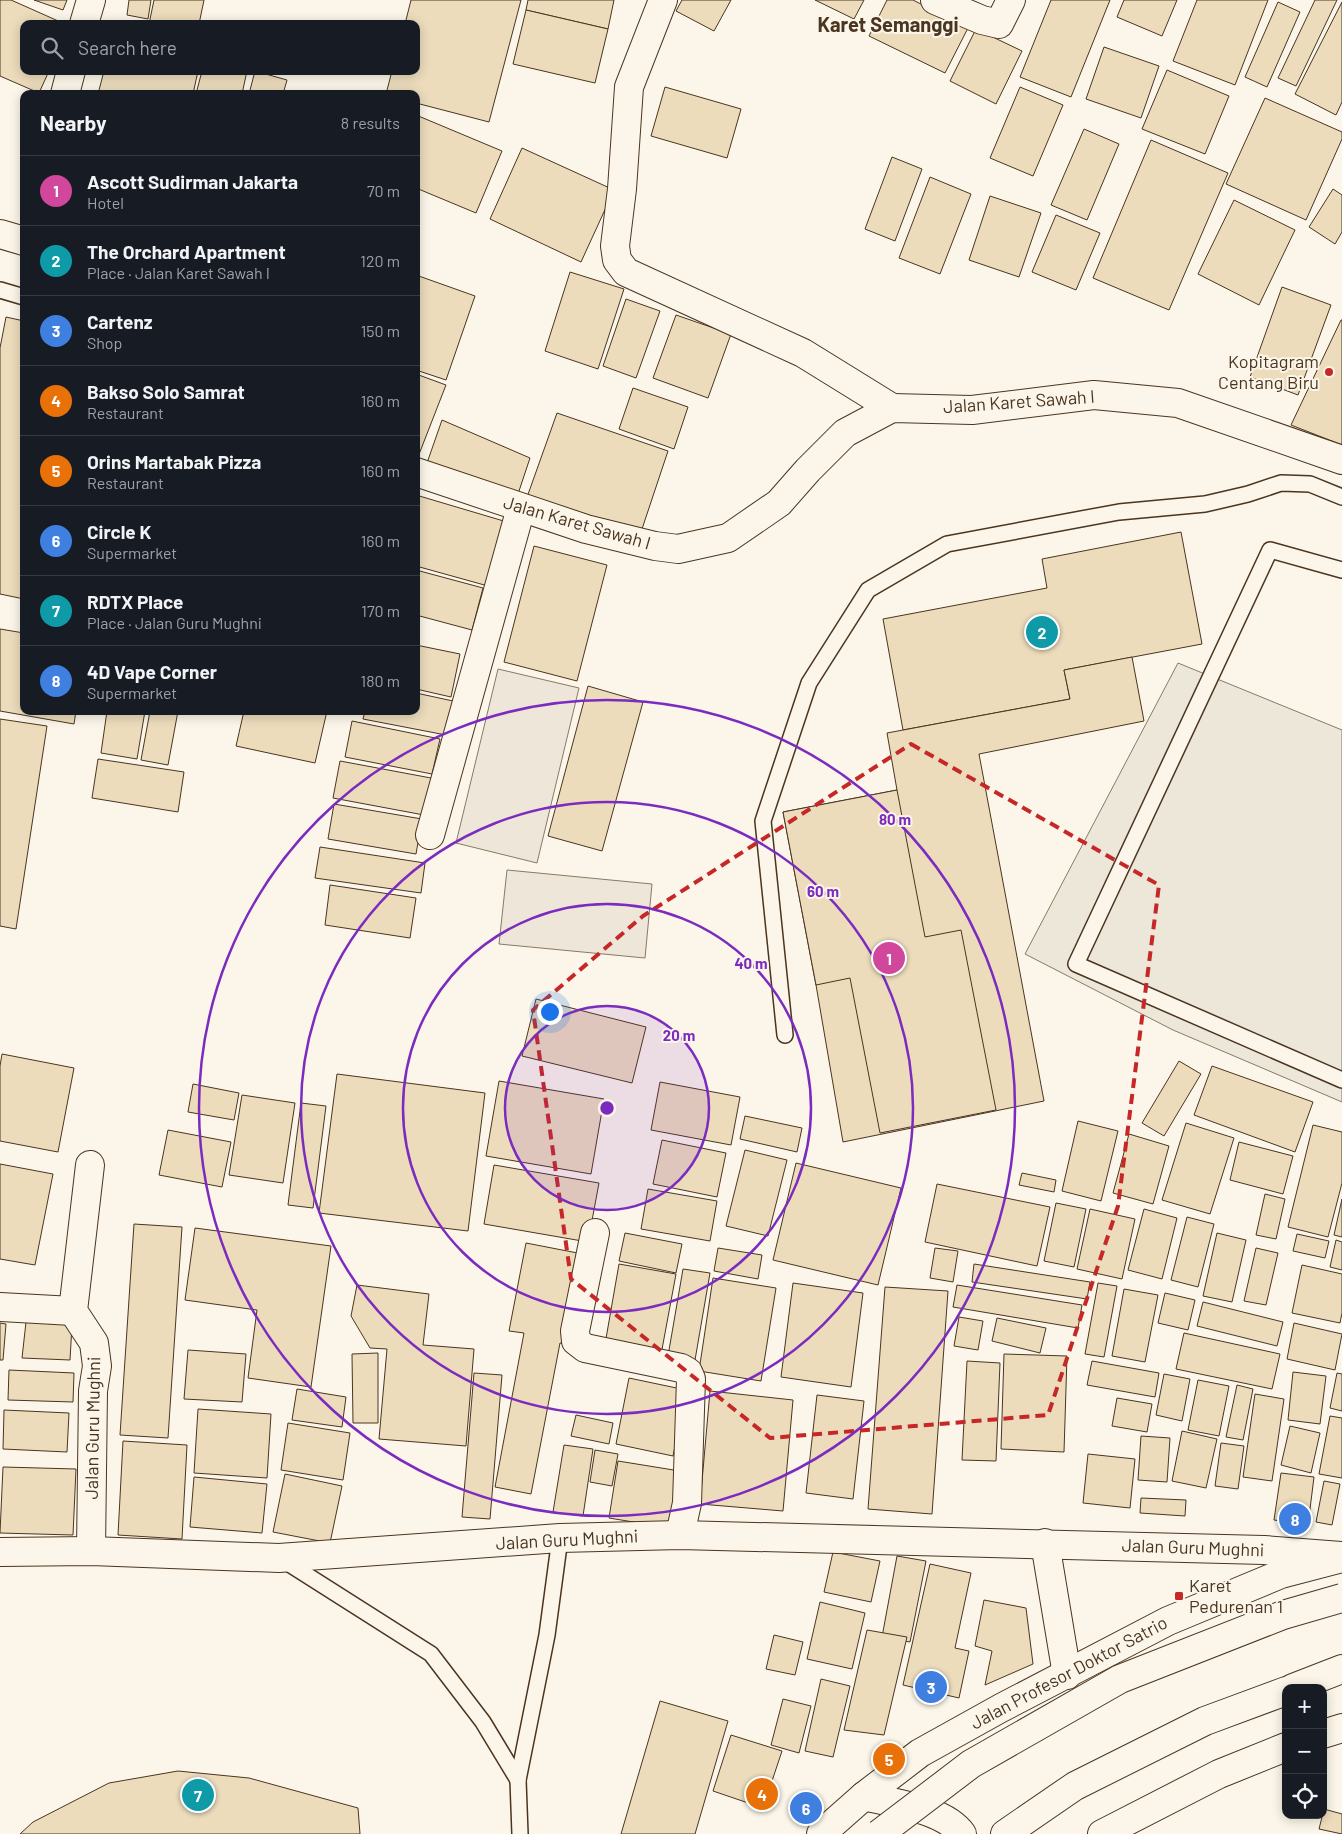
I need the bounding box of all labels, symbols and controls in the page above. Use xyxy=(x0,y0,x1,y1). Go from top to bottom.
district label: Karet Semanggi xyxy=(817,12,959,36)
search box xyxy=(20,20,420,75)
icon: search xyxy=(38,34,66,62)
text: Search here xyxy=(78,36,177,59)
text: Nearby xyxy=(40,110,106,135)
text: 8 results xyxy=(341,113,400,132)
text: Ascott Sudirman Jakarta xyxy=(87,170,298,193)
text: 1 xyxy=(53,181,59,200)
text: 70 m xyxy=(367,181,400,200)
text: Hotel xyxy=(87,193,124,212)
text: The Orchard Apartment xyxy=(87,240,286,263)
text: 2 xyxy=(52,251,60,270)
text: 120 m xyxy=(360,251,400,270)
text: Place · Jalan Karet Sawah I xyxy=(87,263,270,282)
text: Cartenz xyxy=(87,310,153,333)
text: 3 xyxy=(52,321,60,340)
text: 150 m xyxy=(361,321,400,340)
text: Shop xyxy=(87,333,122,352)
place label: Kopitagram Centang Biru xyxy=(1218,350,1319,393)
marker: Kopitagram Centang Biru xyxy=(1323,366,1335,378)
text: Bakso Solo Samrat xyxy=(87,380,245,403)
street label: Jalan Karet Sawah I xyxy=(942,385,1096,417)
text: 4 xyxy=(51,391,61,410)
text: 160 m xyxy=(361,391,400,410)
text: Restaurant xyxy=(87,403,164,422)
text: Orins Martabak Pizza xyxy=(87,450,261,473)
text: 5 xyxy=(52,461,60,480)
text: 160 m xyxy=(361,461,400,480)
text: Restaurant xyxy=(87,473,164,492)
street label: Jalan Karet Sawah I xyxy=(501,491,653,554)
text: Circle K xyxy=(87,520,151,543)
text: 6 xyxy=(52,531,60,550)
text: 160 m xyxy=(361,531,400,550)
text: Supermarket xyxy=(87,543,177,562)
text: RDTX Place xyxy=(87,590,183,613)
text: 7 xyxy=(52,601,60,620)
text: 170 m xyxy=(361,601,400,620)
text: Place · Jalan Guru Mughni xyxy=(87,613,262,632)
pin: 2 xyxy=(1026,613,1058,651)
text: 4D Vape Corner xyxy=(87,660,217,683)
text: 8 xyxy=(52,671,60,690)
text: 180 m xyxy=(361,671,400,690)
text: Supermarket xyxy=(87,683,177,702)
text: 80 m xyxy=(879,810,911,828)
text: 60 m xyxy=(807,882,839,900)
pin: 1 xyxy=(873,939,905,977)
text: 40 m xyxy=(734,954,768,972)
your location xyxy=(537,999,563,1025)
text: 20 m xyxy=(663,1026,695,1044)
centre of rings xyxy=(598,1099,616,1117)
street label: Jalan Guru Mughni xyxy=(80,1356,104,1500)
pin: 8 xyxy=(1279,1500,1311,1538)
street label: Jalan Guru Mughni xyxy=(495,1524,639,1554)
street label: Jalan Guru Mughni xyxy=(1121,1534,1265,1560)
place label: Karet Pedurenan 1 xyxy=(1189,1574,1283,1617)
marker: Karet Pedurenan 1 xyxy=(1173,1590,1185,1602)
street label: Jalan Profesor Doktor Satrio xyxy=(966,1611,1171,1733)
pin: 3 xyxy=(915,1668,947,1706)
map controls xyxy=(1282,1684,1327,1819)
button: + xyxy=(1282,1684,1327,1729)
button: − xyxy=(1282,1729,1327,1774)
pin: 5 xyxy=(873,1740,905,1778)
button: locate xyxy=(1282,1774,1327,1819)
pin: 4 xyxy=(746,1775,778,1813)
pin: 7 xyxy=(182,1776,214,1814)
pin: 6 xyxy=(790,1789,822,1827)

